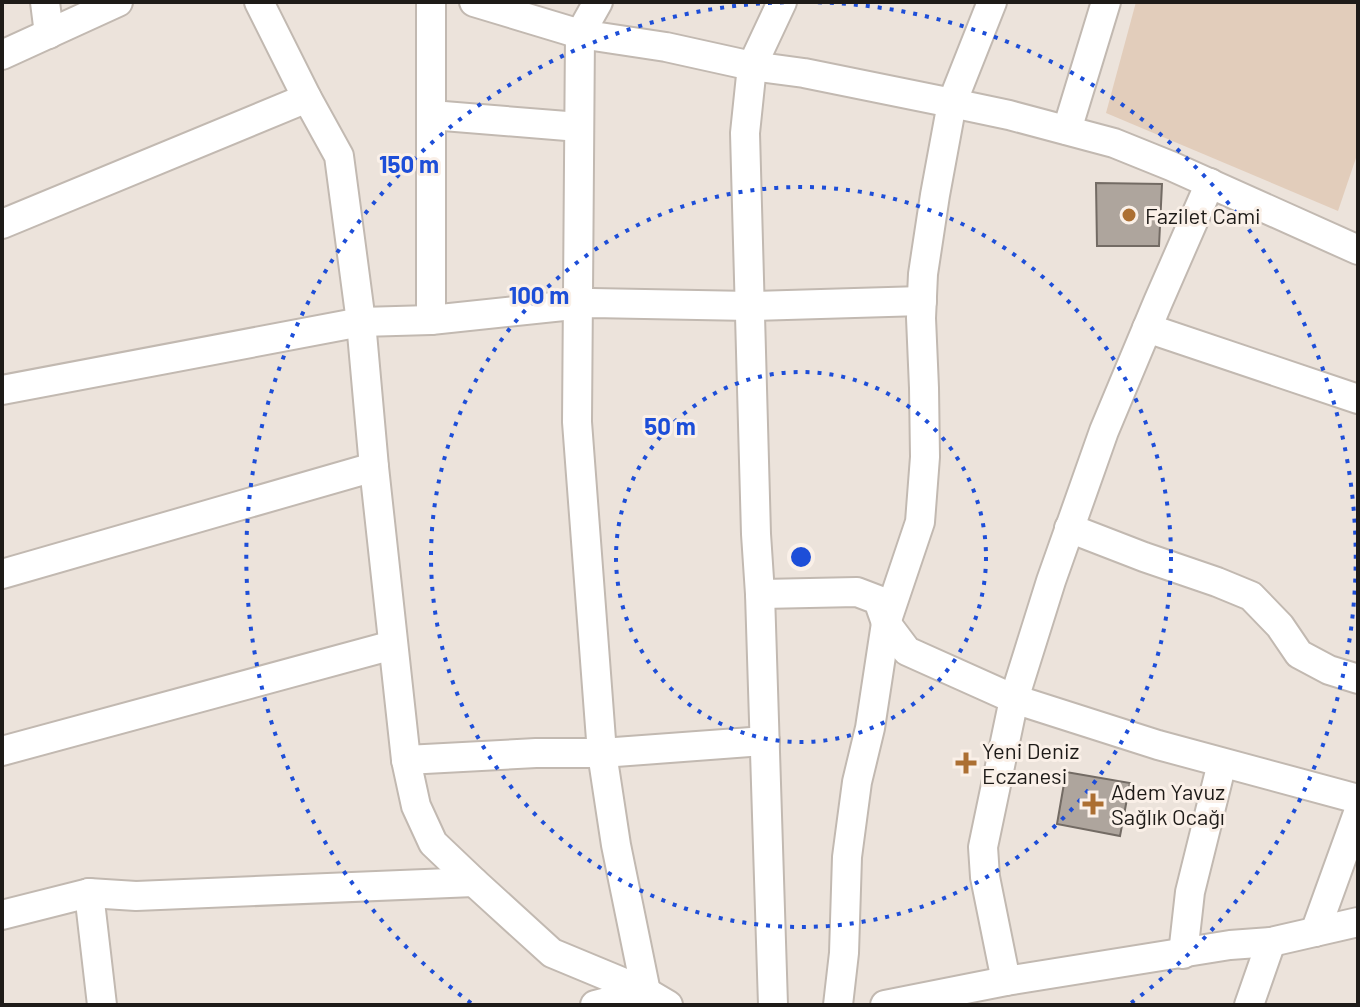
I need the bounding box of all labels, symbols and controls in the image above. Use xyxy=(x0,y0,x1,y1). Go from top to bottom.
text: 150 m xyxy=(379,149,439,178)
place label: Fazilet Cami xyxy=(1145,202,1261,228)
marker: Fazilet Cami xyxy=(1120,206,1138,224)
text: 100 m xyxy=(509,280,569,309)
text: 50 m xyxy=(644,411,696,440)
centre of rings xyxy=(787,543,815,571)
place label: Yeni Deniz Eczanesi xyxy=(982,737,1079,788)
marker: Yeni Deniz Eczanesi xyxy=(957,754,975,772)
place label: Adem Yavuz Sağlık Ocağı xyxy=(1111,778,1225,829)
marker: Adem Yavuz Sağlık Ocağı xyxy=(1082,793,1104,815)

